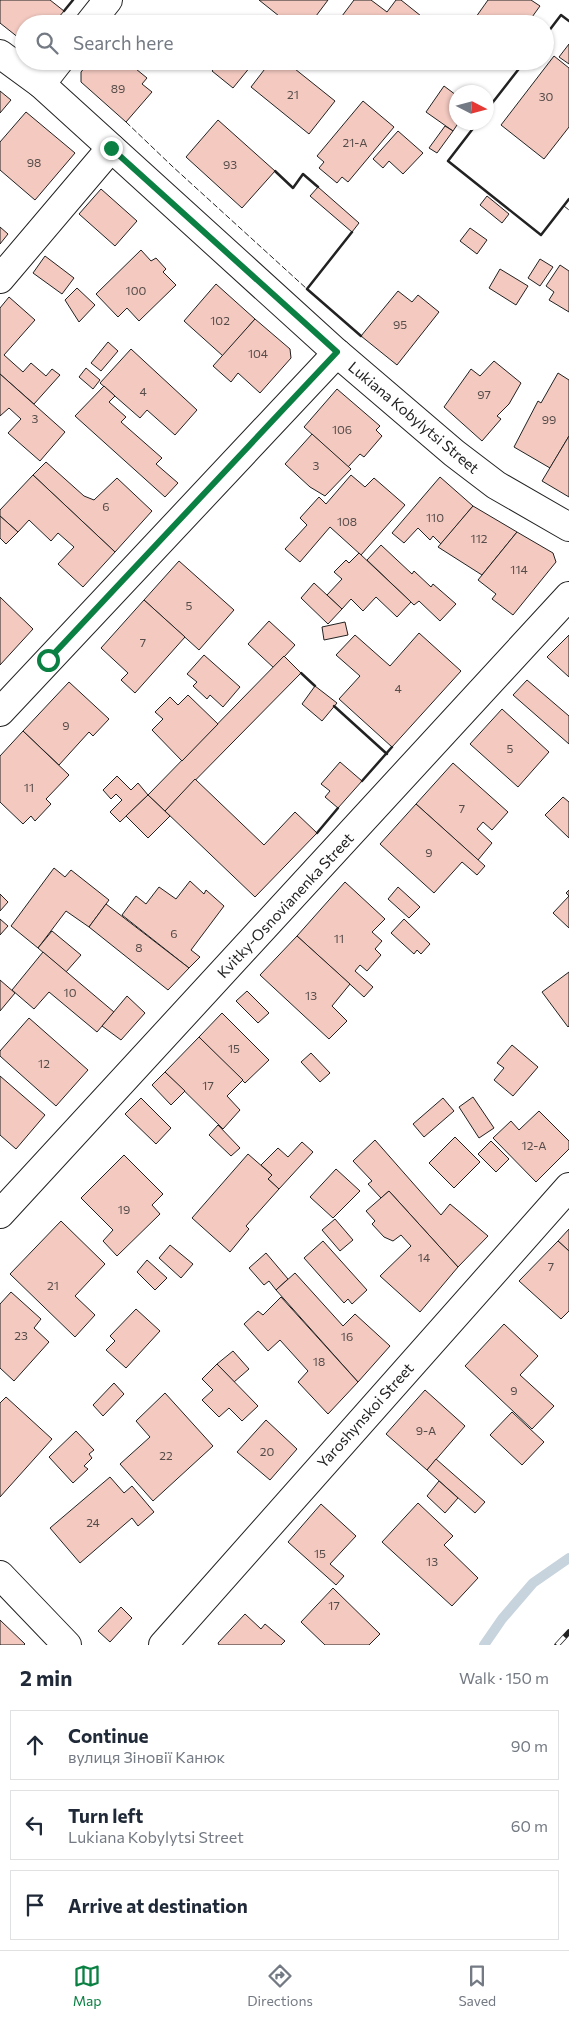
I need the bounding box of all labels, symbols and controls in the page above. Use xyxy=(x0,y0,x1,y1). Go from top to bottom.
search box xyxy=(15,15,554,70)
icon: search xyxy=(33,29,61,57)
text: Search here xyxy=(73,31,173,54)
house number: 89 xyxy=(111,81,125,95)
north arrow xyxy=(449,85,494,130)
house number: 21 xyxy=(287,87,299,101)
house number: 30 xyxy=(539,89,554,103)
house number: 21-А xyxy=(343,135,367,149)
route end xyxy=(100,137,123,160)
house number: 98 xyxy=(27,155,41,169)
house number: 93 xyxy=(223,157,237,171)
house number: 100 xyxy=(126,283,147,297)
house number: 102 xyxy=(210,313,230,327)
house number: 95 xyxy=(393,317,407,331)
house number: 104 xyxy=(248,346,268,360)
street label: Lukiana Kobylytsi Street xyxy=(345,357,483,477)
house number: 4 xyxy=(139,384,147,398)
house number: 97 xyxy=(477,387,491,401)
house number: 3 xyxy=(32,411,39,425)
house number: 99 xyxy=(542,412,556,426)
house number: 106 xyxy=(332,422,352,436)
house number: 3 xyxy=(313,458,320,472)
house number: 6 xyxy=(102,499,110,513)
house number: 110 xyxy=(426,510,444,524)
house number: 108 xyxy=(337,514,357,528)
house number: 112 xyxy=(471,531,488,545)
house number: 114 xyxy=(510,562,528,576)
house number: 5 xyxy=(186,598,193,612)
house number: 7 xyxy=(140,635,146,649)
route start xyxy=(37,649,60,672)
house number: 4 xyxy=(394,681,402,695)
house number: 9 xyxy=(62,718,70,732)
house number: 5 xyxy=(507,741,514,755)
house number: 11 xyxy=(24,780,34,794)
house number: 7 xyxy=(459,801,465,815)
street label: Kvitky-Osnovianenka Street xyxy=(213,829,357,981)
house number: 9 xyxy=(425,845,433,859)
house number: 6 xyxy=(170,926,178,940)
house number: 11 xyxy=(334,931,344,945)
house number: 8 xyxy=(135,940,143,954)
house number: 10 xyxy=(64,985,77,999)
house number: 13 xyxy=(305,988,317,1002)
house number: 15 xyxy=(228,1041,240,1055)
house number: 12 xyxy=(38,1056,50,1070)
house number: 17 xyxy=(202,1078,214,1092)
house number: 12-А xyxy=(522,1138,546,1152)
house number: 19 xyxy=(118,1202,130,1216)
house number: 14 xyxy=(418,1250,430,1264)
house number: 7 xyxy=(548,1259,554,1273)
house number: 21 xyxy=(47,1278,59,1292)
house number: 23 xyxy=(14,1328,28,1342)
house number: 16 xyxy=(341,1329,353,1343)
house number: 18 xyxy=(313,1354,325,1368)
street label: Yaroshynskoi Street xyxy=(313,1359,417,1471)
house number: 9 xyxy=(510,1383,518,1397)
house number: 9-А xyxy=(416,1423,436,1437)
house number: 20 xyxy=(260,1444,274,1458)
house number: 22 xyxy=(159,1448,173,1462)
house number: 24 xyxy=(86,1515,100,1529)
house number: 15 xyxy=(314,1546,326,1560)
house number: 13 xyxy=(426,1554,438,1568)
house number: 17 xyxy=(328,1598,340,1612)
text: 2 min xyxy=(20,1665,72,1690)
text: Walk · 150 m xyxy=(459,1668,549,1687)
text: Continue xyxy=(68,1724,148,1747)
icon: ahead xyxy=(21,1731,49,1759)
text: 90 m xyxy=(511,1736,548,1755)
text: вулиця Зіновії Канюк xyxy=(68,1747,225,1766)
text: Turn left xyxy=(68,1804,143,1827)
icon: left xyxy=(21,1811,49,1839)
text: 60 m xyxy=(511,1816,548,1835)
text: Lukiana Kobylytsi Street xyxy=(68,1827,244,1846)
icon: arrive xyxy=(21,1891,49,1919)
text: Arrive at destination xyxy=(68,1894,248,1917)
tab: Map xyxy=(73,1962,102,2009)
tab: Directions xyxy=(247,1962,313,2009)
tab: Saved xyxy=(458,1962,496,2009)

